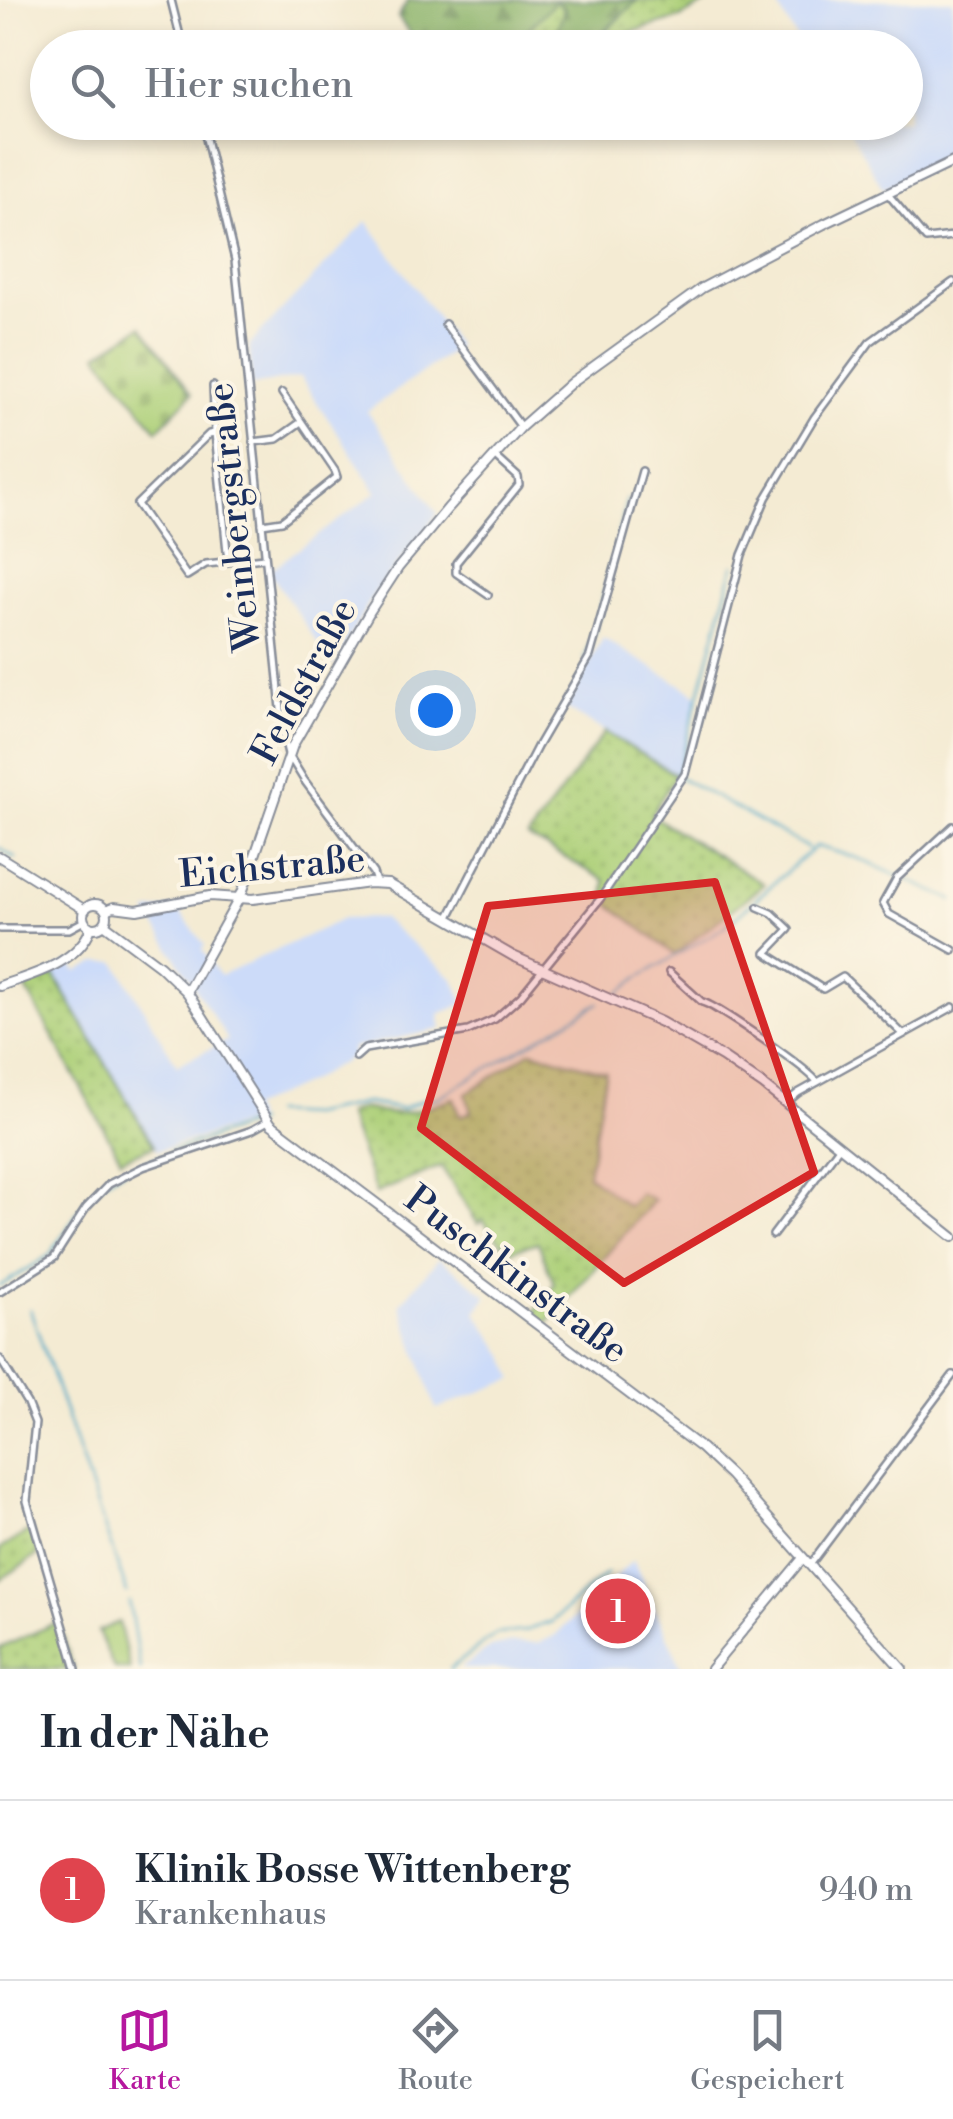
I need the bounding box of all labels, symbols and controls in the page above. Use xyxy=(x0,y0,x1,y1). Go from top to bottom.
search box xyxy=(30,30,923,140)
icon: search xyxy=(65,58,120,113)
text: Hier suchen xyxy=(145,62,353,109)
street label: Weinbergstraße xyxy=(197,380,272,654)
street label: Feldstraße xyxy=(241,591,368,773)
your location xyxy=(410,685,461,736)
street label: Eichstraße xyxy=(177,836,367,899)
street label: Puschkinstraße xyxy=(395,1176,637,1374)
pin: 1 xyxy=(586,1574,650,1648)
text: In der Nähe xyxy=(40,1708,270,1761)
text: Klinik Bosse Wittenberg xyxy=(135,1847,570,1894)
text: 1 xyxy=(65,1870,80,1910)
text: 940 m xyxy=(819,1870,913,1910)
text: Krankenhaus xyxy=(135,1894,327,1934)
tab: Karte xyxy=(109,2003,181,2098)
tab: Route xyxy=(398,2003,473,2098)
tab: Gespeichert xyxy=(690,2003,844,2098)

